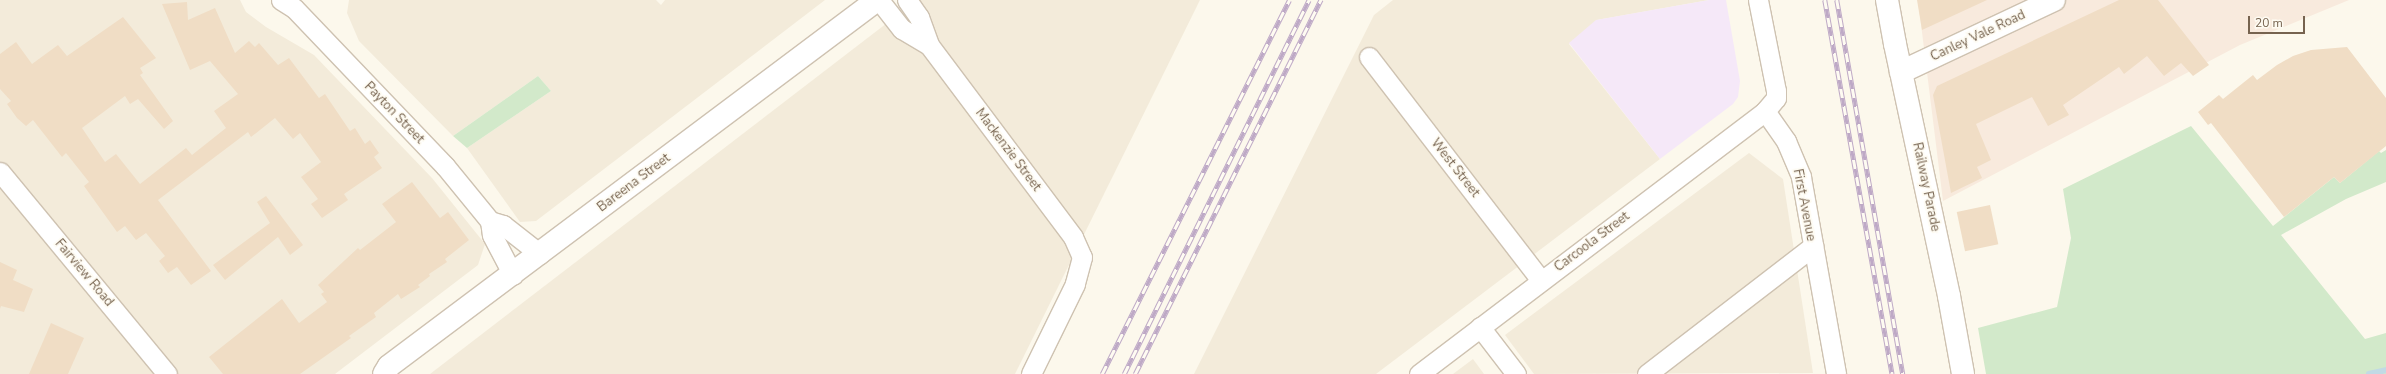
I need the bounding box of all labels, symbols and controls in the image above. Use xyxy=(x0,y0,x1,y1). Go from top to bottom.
street label: Canley Vale Road xyxy=(1928,7,2028,65)
scale bar xyxy=(2250,8,2307,34)
text: 20 m xyxy=(2255,15,2283,31)
street label: Payton Street xyxy=(361,79,427,147)
street label: Mackenzie Street xyxy=(972,106,1044,194)
street label: West Street xyxy=(1427,136,1483,200)
street label: Railway Parade xyxy=(1909,141,1943,233)
street label: Bareena Street xyxy=(594,151,674,215)
street label: First Avenue xyxy=(1789,168,1819,242)
street label: Carcoola Street xyxy=(1551,209,1633,275)
street label: Fairview Road xyxy=(51,236,117,310)

